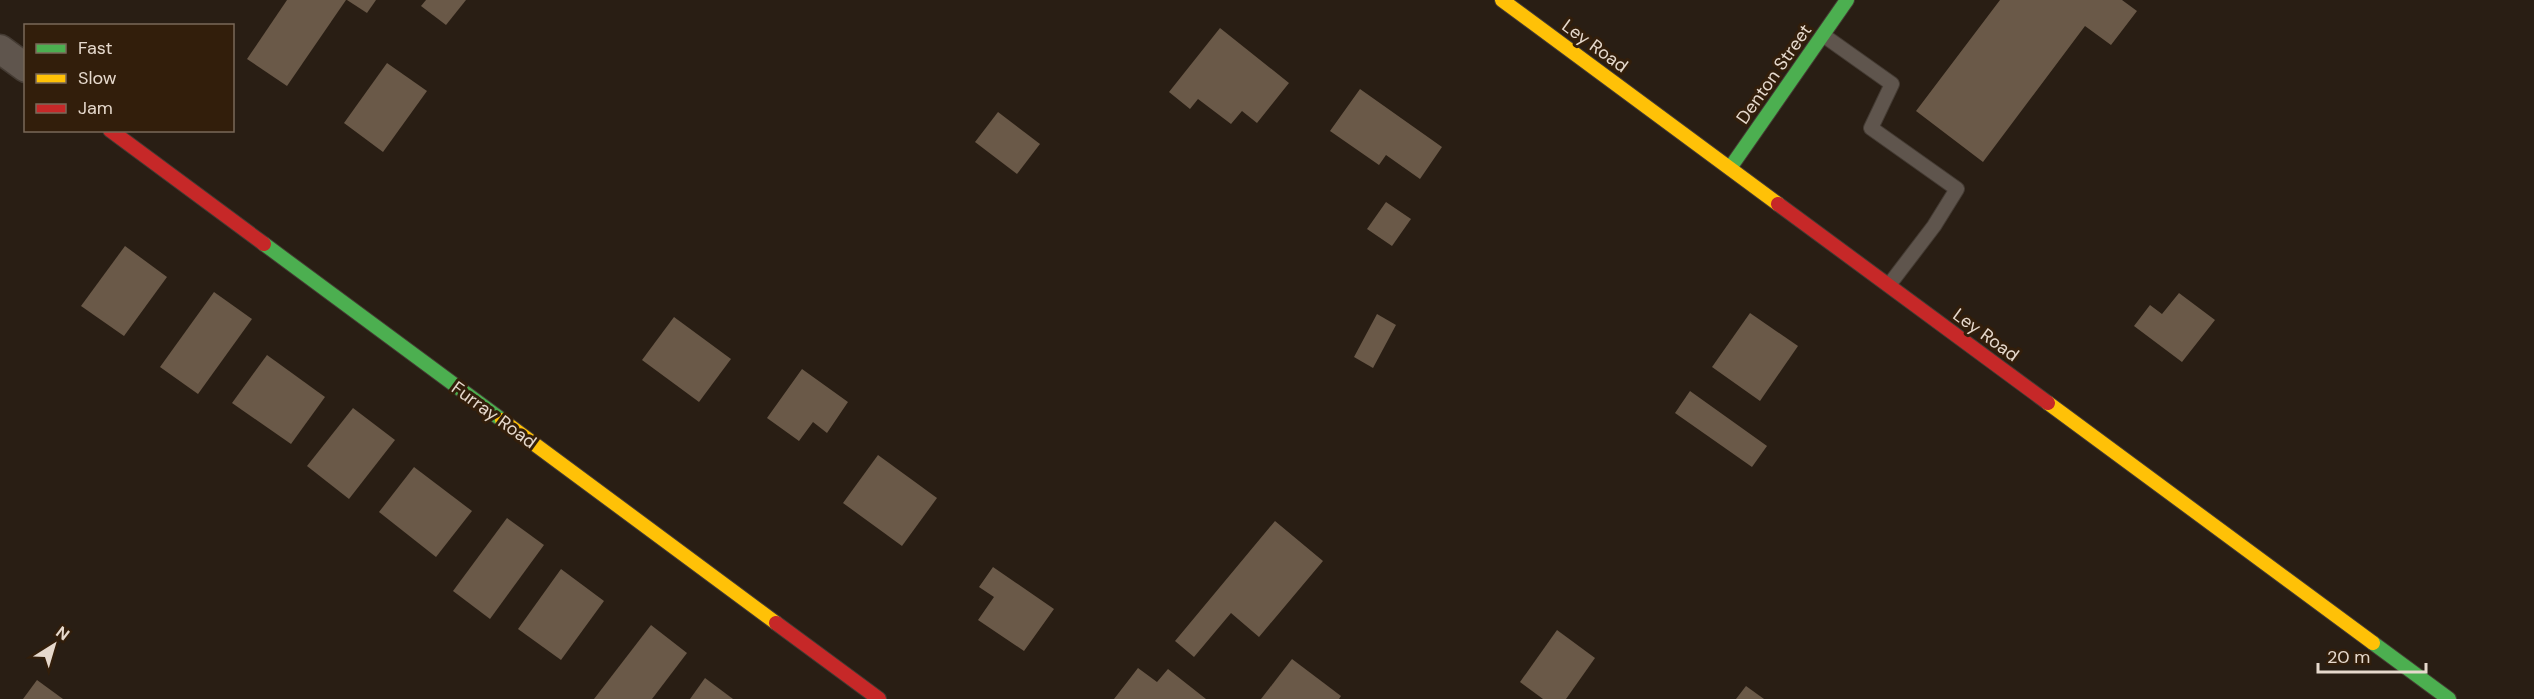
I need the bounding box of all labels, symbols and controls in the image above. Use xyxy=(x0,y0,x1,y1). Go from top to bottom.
street label: Ley Road xyxy=(1557,14,1633,78)
street label: Denton Street xyxy=(1731,19,1817,129)
legend xyxy=(24,24,234,132)
text: Fast xyxy=(78,36,113,60)
text: Slow xyxy=(78,66,117,90)
text: Jam xyxy=(78,96,113,120)
street label: Ley Road xyxy=(1948,303,2024,367)
street label: Furray Road xyxy=(447,376,541,454)
north arrow xyxy=(24,615,84,675)
text: N xyxy=(52,622,74,645)
scale bar xyxy=(2318,636,2426,674)
text: 20 m xyxy=(2327,645,2370,669)

